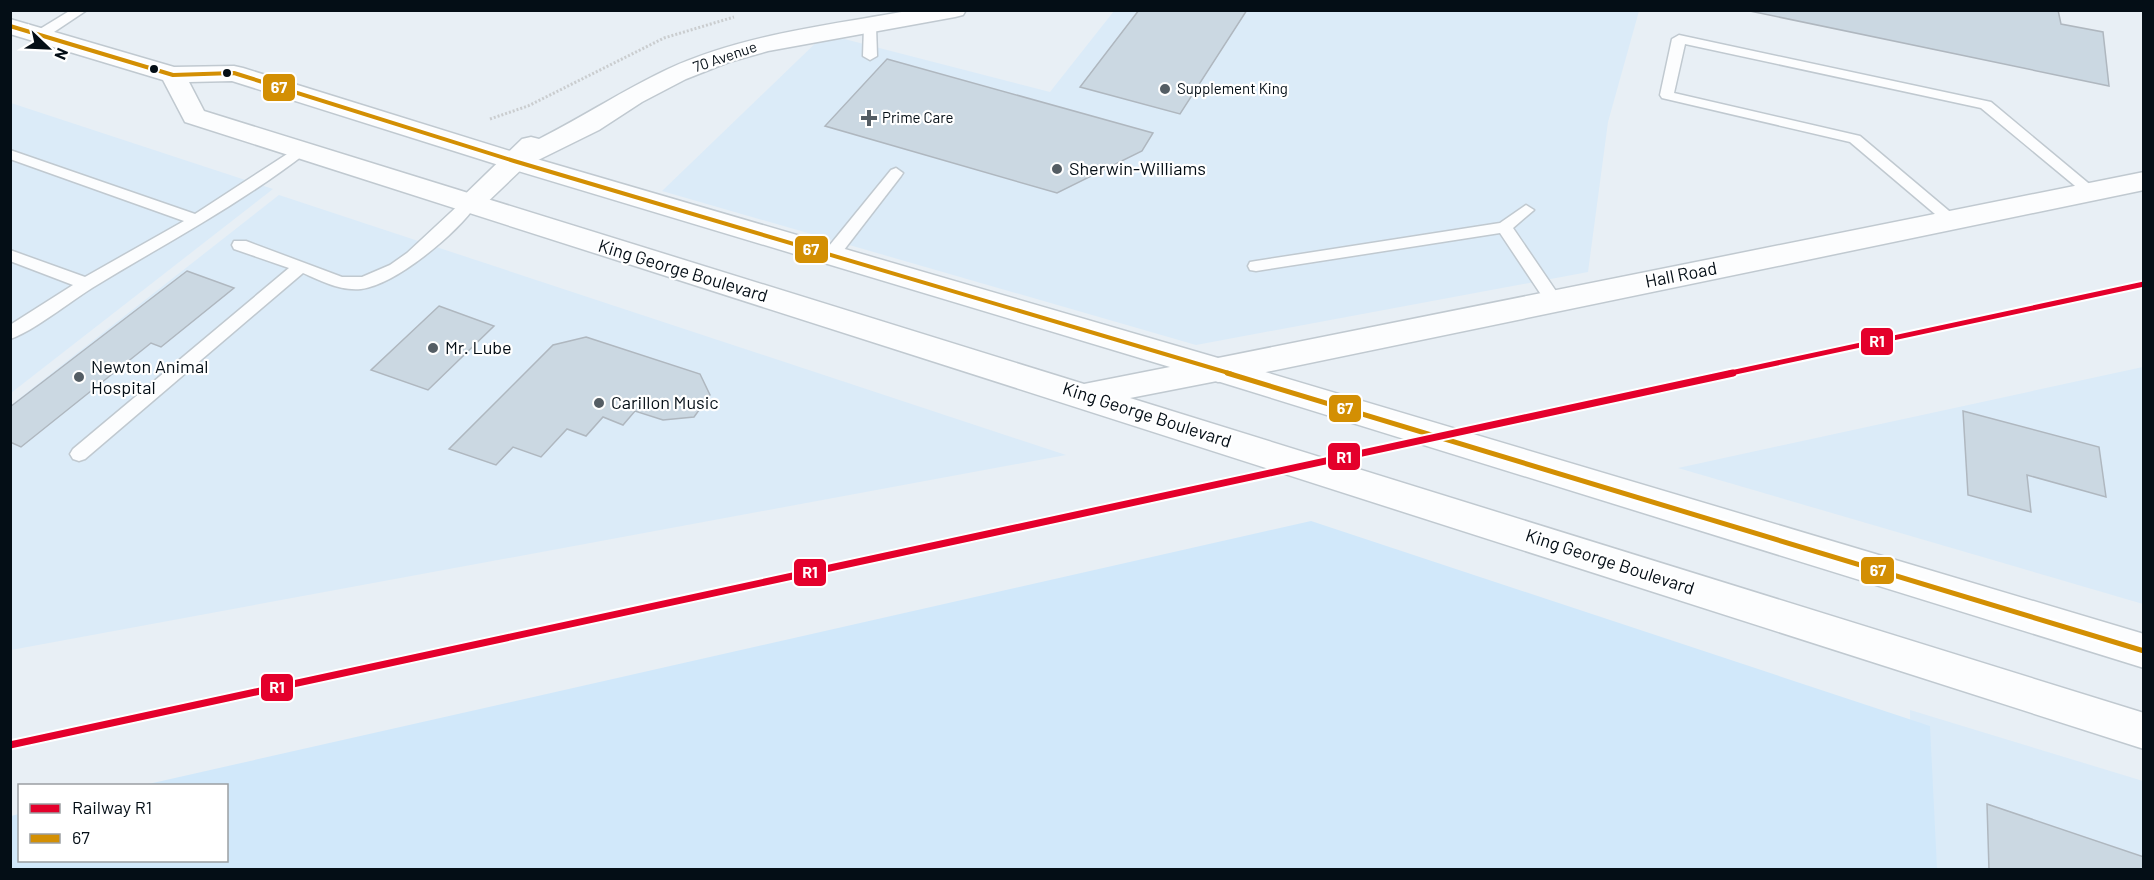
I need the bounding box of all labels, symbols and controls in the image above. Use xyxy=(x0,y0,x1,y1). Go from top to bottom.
north arrow xyxy=(18,18,78,78)
street label: 70 Avenue xyxy=(690,37,759,75)
text: N xyxy=(51,45,73,63)
unlabelled marker xyxy=(148,63,160,75)
unlabelled marker xyxy=(221,67,233,79)
line badge: 67 xyxy=(262,73,296,102)
text: 67 xyxy=(271,77,287,96)
place label: Supplement King xyxy=(1177,79,1288,97)
marker: Supplement King xyxy=(1158,82,1172,96)
place label: Prime Care xyxy=(882,108,954,126)
marker: Prime Care xyxy=(860,109,878,127)
place label: Sherwin-Williams xyxy=(1069,157,1206,179)
marker: Sherwin-Williams xyxy=(1050,162,1064,176)
street label: King George Boulevard xyxy=(596,234,771,306)
line badge: 67 xyxy=(794,235,829,264)
text: 67 xyxy=(803,239,819,258)
street label: Hall Road xyxy=(1643,256,1719,292)
line badge: R1 xyxy=(1860,327,1894,356)
text: R1 xyxy=(1869,331,1885,350)
place label: Mr. Lube xyxy=(445,336,512,358)
marker: Mr. Lube xyxy=(426,341,440,355)
place label: Newton Animal Hospital xyxy=(91,355,208,398)
marker: Newton Animal Hospital xyxy=(72,370,86,384)
street label: King George Boulevard xyxy=(1060,376,1234,452)
place label: Carillon Music xyxy=(611,391,719,413)
line badge: 67 xyxy=(1328,394,1362,423)
marker: Carillon Music xyxy=(592,396,606,410)
text: 67 xyxy=(1337,398,1353,417)
line badge: R1 xyxy=(1327,442,1361,471)
text: R1 xyxy=(1336,447,1352,466)
street label: King George Boulevard xyxy=(1523,523,1697,599)
line badge: 67 xyxy=(1860,556,1895,585)
line badge: R1 xyxy=(793,558,827,587)
text: 67 xyxy=(1870,560,1886,579)
text: R1 xyxy=(802,562,818,581)
line badge: R1 xyxy=(260,673,294,702)
text: R1 xyxy=(269,677,285,696)
legend xyxy=(18,784,228,862)
text: Railway R1 xyxy=(72,796,152,818)
text: 67 xyxy=(72,826,90,848)

